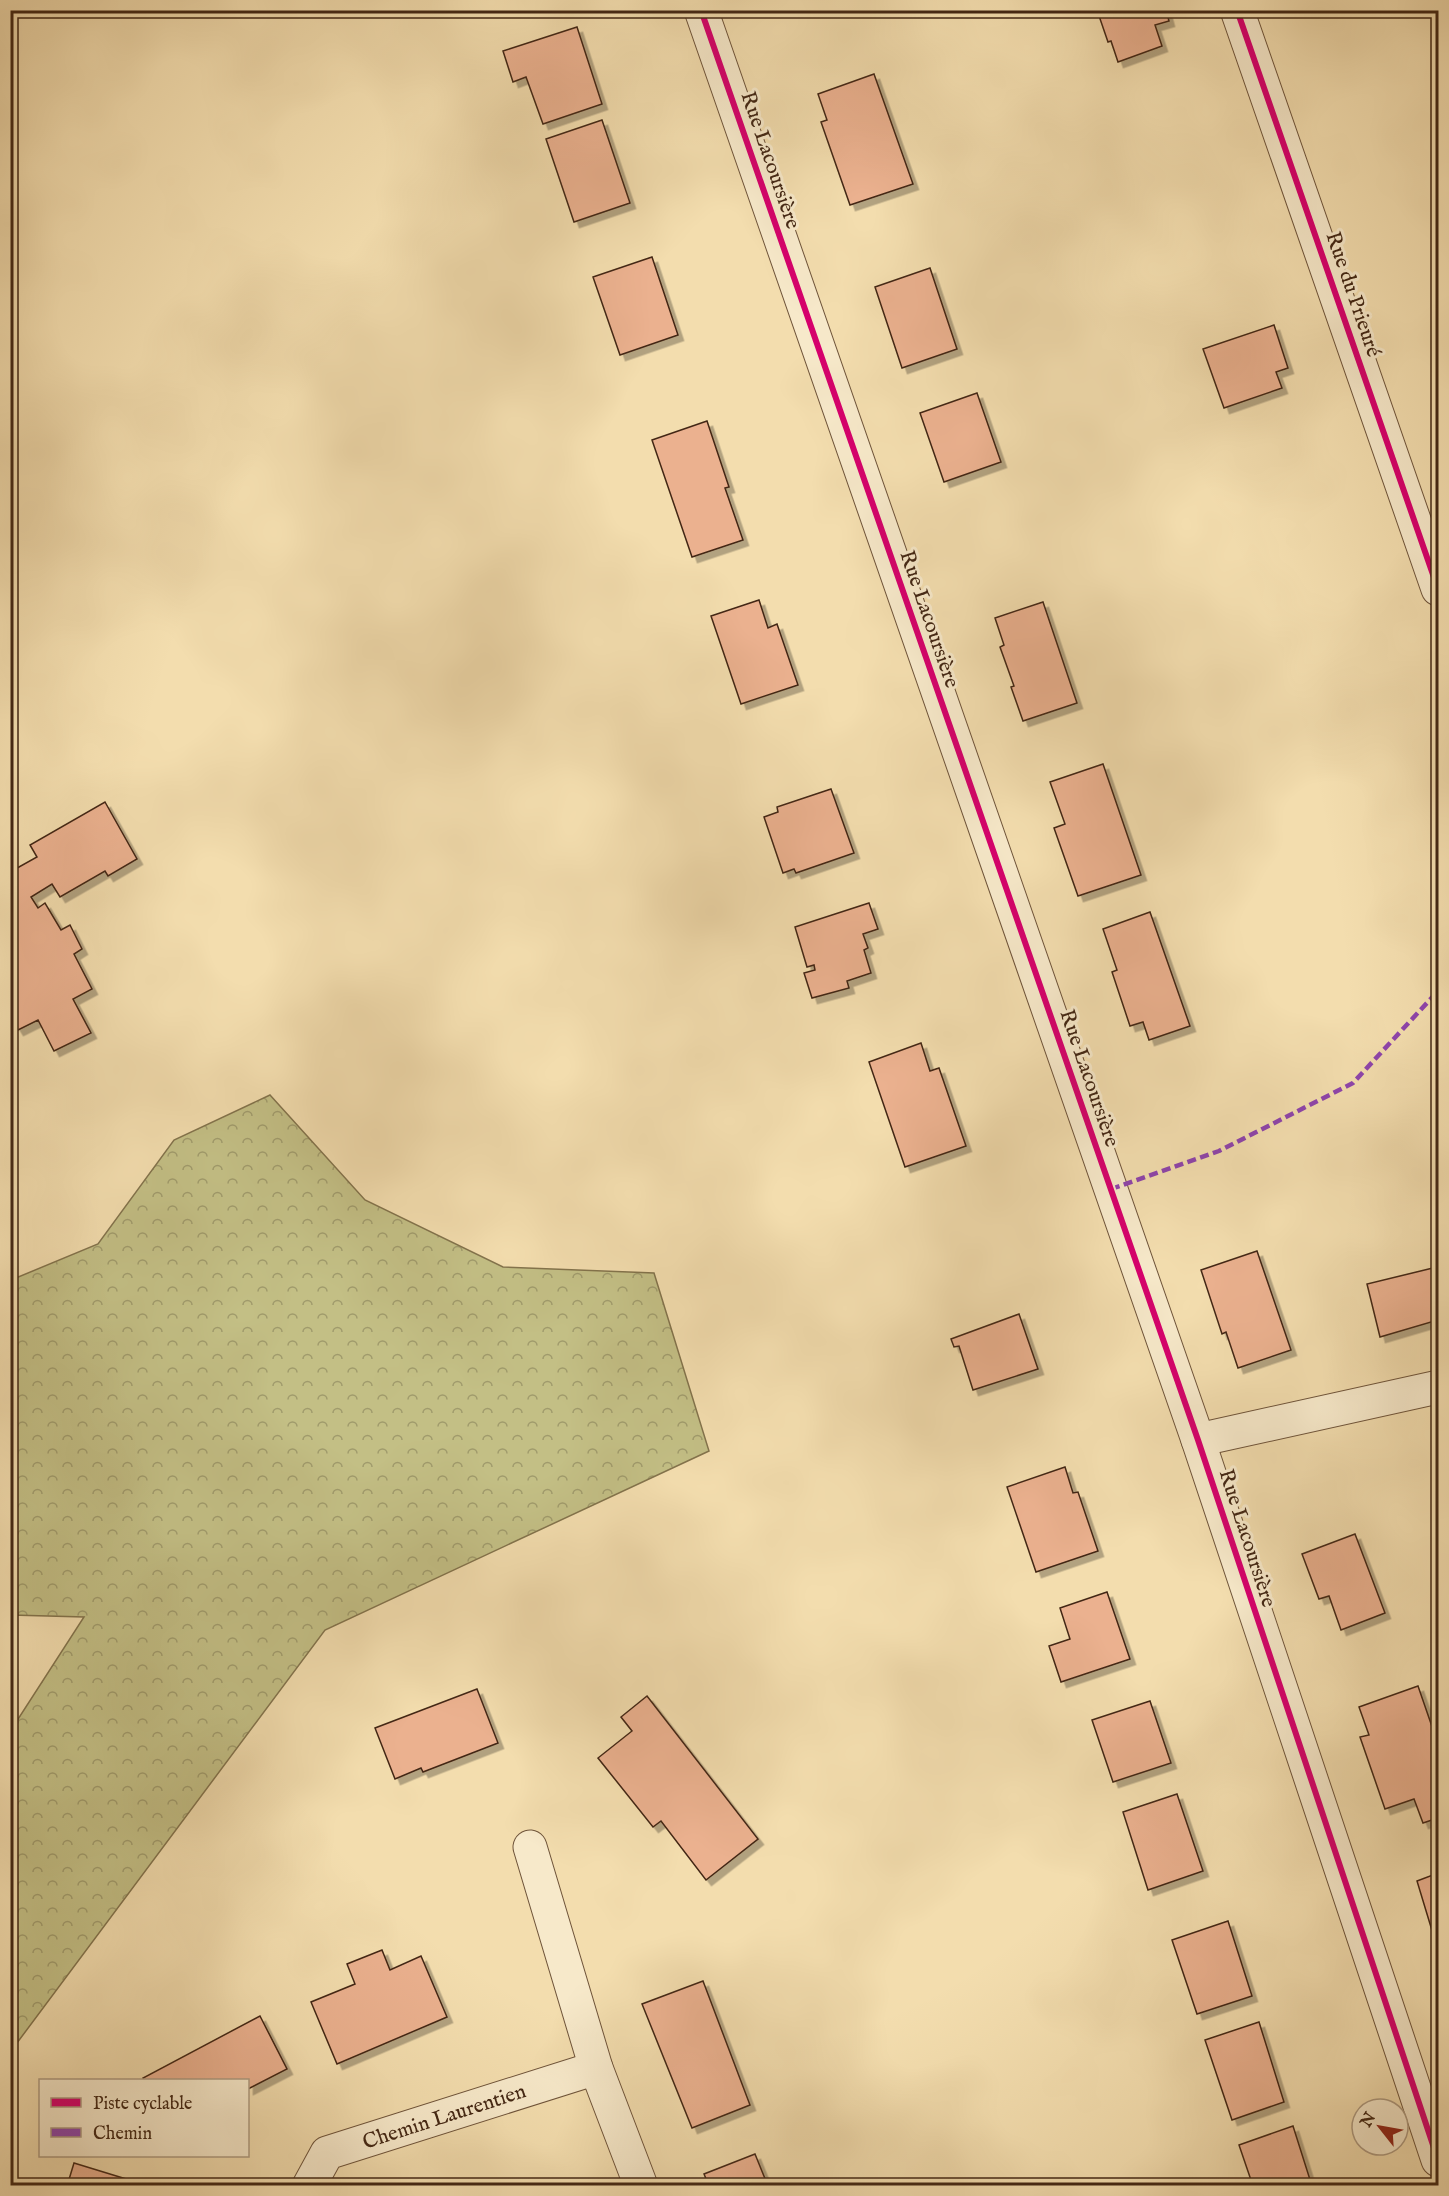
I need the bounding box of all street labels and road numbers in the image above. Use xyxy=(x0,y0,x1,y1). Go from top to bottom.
street label: Rue Lacoursière xyxy=(733,88,806,233)
street label: Rue du Prieuré xyxy=(1319,228,1387,361)
street label: Rue Lacoursière xyxy=(892,547,965,692)
street label: Rue Lacoursière xyxy=(1052,1006,1125,1151)
street label: Rue Lacoursière xyxy=(1212,1466,1282,1611)
street label: Chemin Laurentien xyxy=(359,2078,530,2157)

